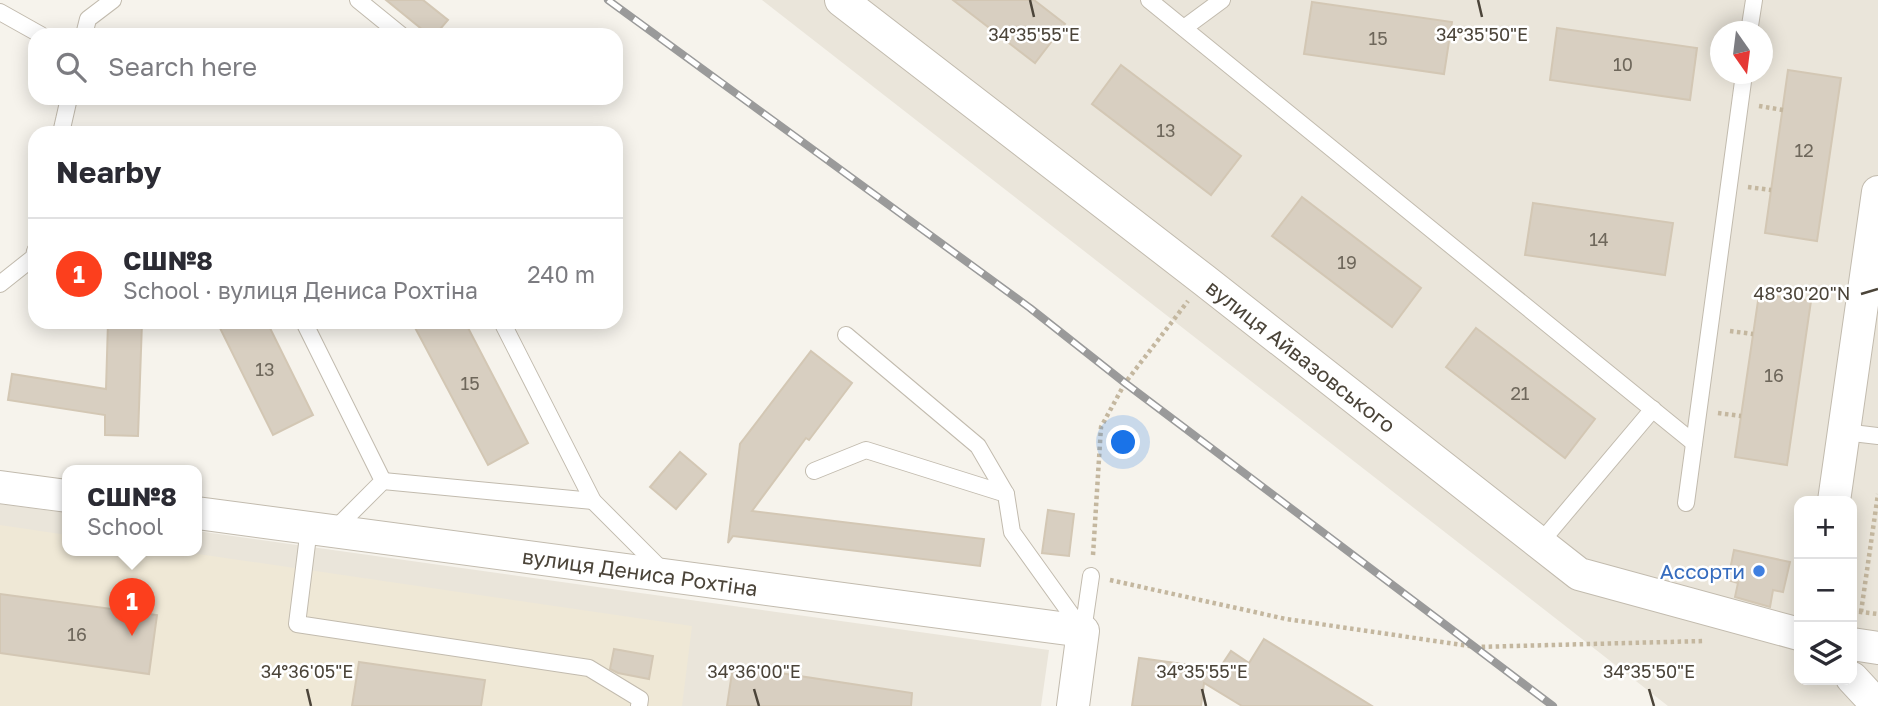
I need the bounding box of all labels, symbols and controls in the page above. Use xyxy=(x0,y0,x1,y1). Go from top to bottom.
north arrow xyxy=(1710,21,1773,84)
text: 34°35'55"E xyxy=(988,23,1080,45)
text: 34°35'50"E xyxy=(1436,23,1528,45)
house number: 15 xyxy=(1368,27,1388,49)
search box xyxy=(28,28,623,105)
icon: search xyxy=(52,48,90,86)
text: Search here xyxy=(108,51,257,82)
house number: 10 xyxy=(1613,53,1633,75)
house number: 13 xyxy=(1156,119,1176,141)
house number: 12 xyxy=(1794,139,1814,161)
text: Nearby xyxy=(56,154,161,190)
house number: 14 xyxy=(1589,228,1609,250)
text: СШ№8 xyxy=(123,245,213,276)
house number: 19 xyxy=(1337,251,1357,273)
text: 1 xyxy=(73,260,85,288)
text: 240 m xyxy=(527,260,595,288)
street label: вулиця Айвазовського xyxy=(1201,274,1401,438)
text: School · вулиця Дениса Рохтіна xyxy=(123,276,478,304)
text: 48°30'20"N xyxy=(1754,282,1850,304)
house number: 13 xyxy=(255,358,275,380)
house number: 16 xyxy=(1764,364,1784,386)
house number: 15 xyxy=(460,372,480,394)
house number: 21 xyxy=(1510,382,1530,404)
your location xyxy=(1106,425,1140,459)
popup xyxy=(62,465,202,556)
text: СШ№8 xyxy=(87,481,177,512)
map controls xyxy=(1794,496,1857,685)
button: + xyxy=(1794,496,1857,559)
text: School xyxy=(87,512,163,540)
street label: вулиця Дениса Рохтіна xyxy=(521,543,759,601)
place label: Ассорти xyxy=(1660,558,1745,584)
button: − xyxy=(1794,559,1857,622)
marker: Ассорти xyxy=(1751,563,1767,579)
pin: 1 xyxy=(109,578,155,636)
button: layers xyxy=(1794,622,1857,685)
house number: 16 xyxy=(67,623,87,645)
text: 34°36'05"E xyxy=(261,660,353,682)
text: 34°36'00"E xyxy=(707,660,801,682)
text: 34°35'55"E xyxy=(1156,660,1248,682)
text: 34°35'50"E xyxy=(1603,660,1695,682)

